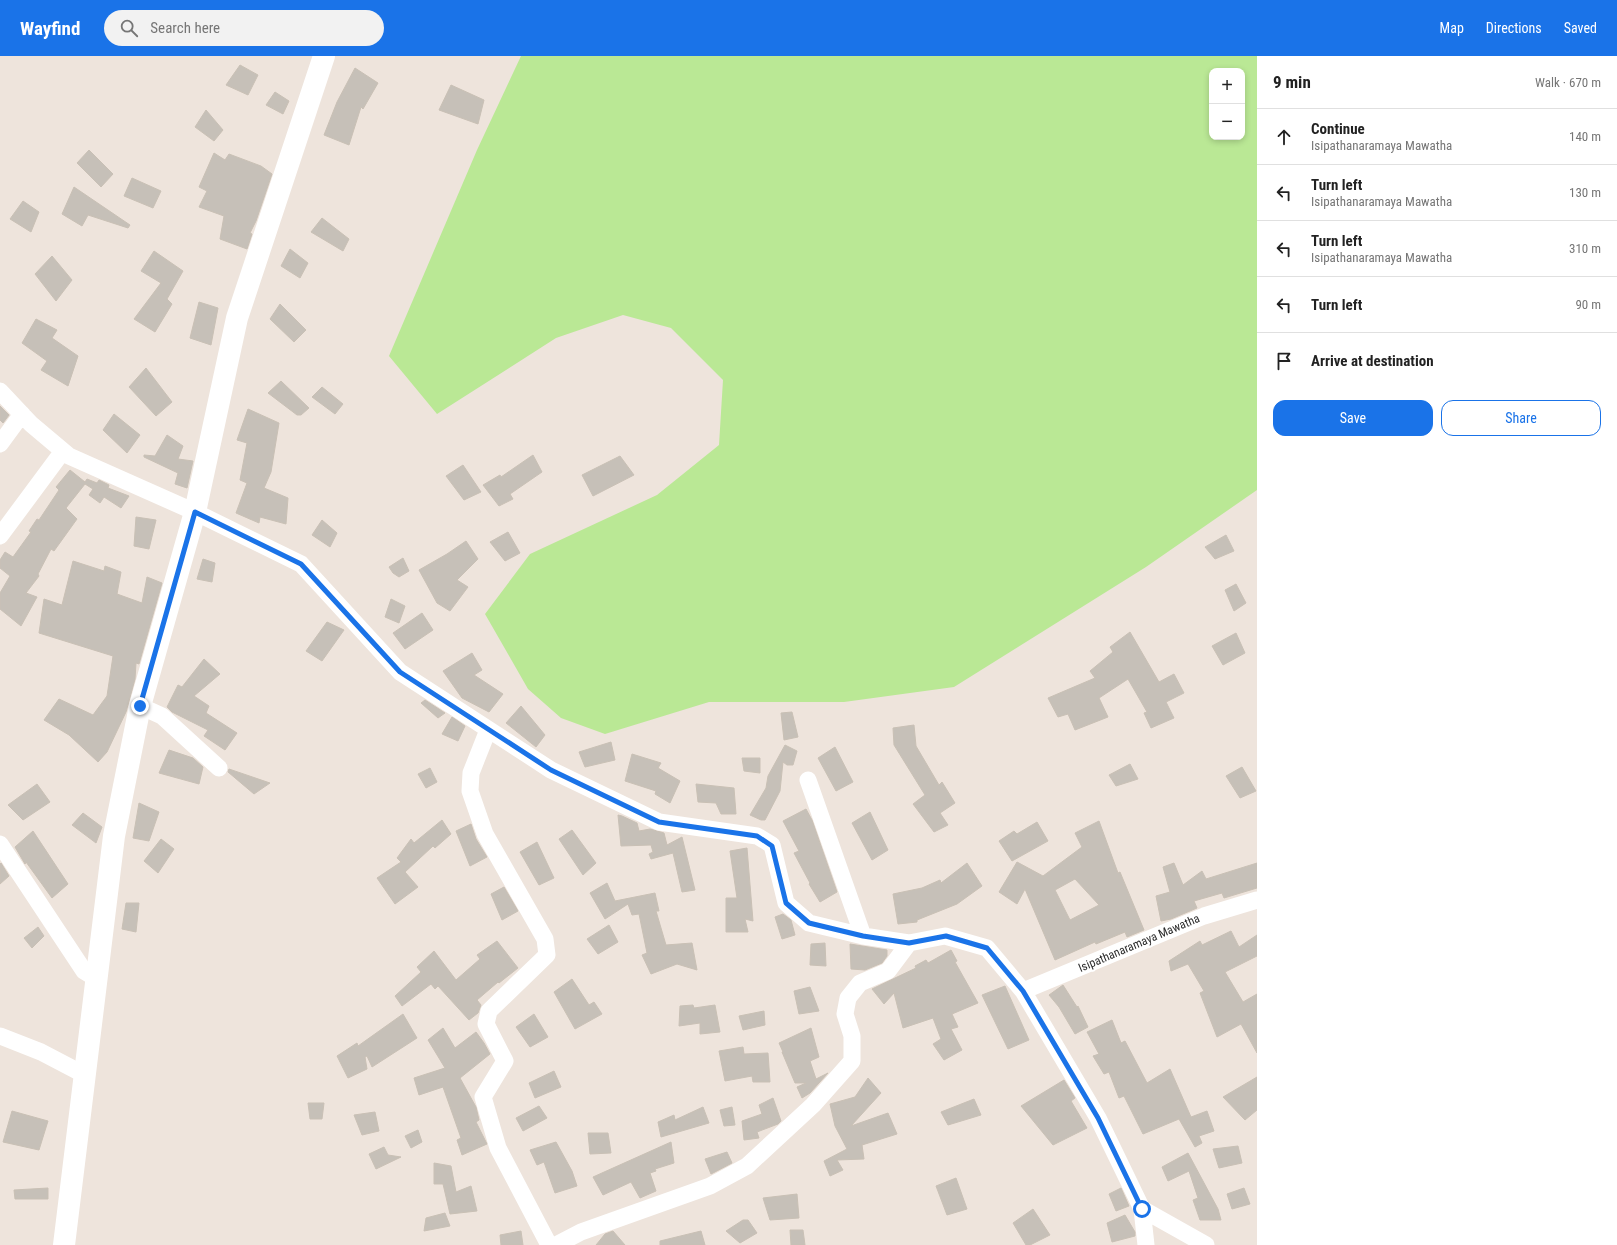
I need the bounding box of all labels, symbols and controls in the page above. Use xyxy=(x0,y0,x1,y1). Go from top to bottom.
search box xyxy=(104,10,384,46)
text: Wayfind xyxy=(20,17,80,40)
icon: search xyxy=(118,17,140,39)
text: Search here xyxy=(150,19,220,37)
text: Map xyxy=(1440,20,1464,36)
text: Directions xyxy=(1486,20,1542,36)
text: Saved xyxy=(1564,20,1597,36)
map controls xyxy=(1209,68,1245,140)
button: + xyxy=(1209,68,1245,104)
text: 9 min xyxy=(1273,72,1311,92)
text: Walk · 670 m xyxy=(1535,75,1601,90)
button: − xyxy=(1209,104,1245,140)
text: Continue xyxy=(1311,120,1365,138)
icon: ahead xyxy=(1273,126,1295,148)
text: 140 m xyxy=(1569,129,1601,144)
text: Isipathanaramaya Mawatha xyxy=(1311,138,1452,153)
text: Turn left xyxy=(1311,176,1362,194)
icon: left xyxy=(1273,182,1295,204)
text: 130 m xyxy=(1569,185,1601,200)
text: Isipathanaramaya Mawatha xyxy=(1311,194,1452,209)
text: Turn left xyxy=(1311,232,1362,250)
icon: left xyxy=(1273,238,1295,260)
text: 310 m xyxy=(1569,241,1601,256)
text: Isipathanaramaya Mawatha xyxy=(1311,250,1452,265)
icon: left xyxy=(1273,294,1295,316)
text: Turn left xyxy=(1311,296,1362,314)
text: 90 m xyxy=(1575,297,1601,312)
icon: arrive xyxy=(1273,350,1295,372)
text: Arrive at destination xyxy=(1311,352,1434,370)
button: Save xyxy=(1273,400,1433,436)
button: Share xyxy=(1441,400,1601,436)
route end xyxy=(131,697,149,715)
street label: Isipathanaramaya Mawatha xyxy=(1076,911,1202,975)
route start xyxy=(1133,1200,1151,1218)

